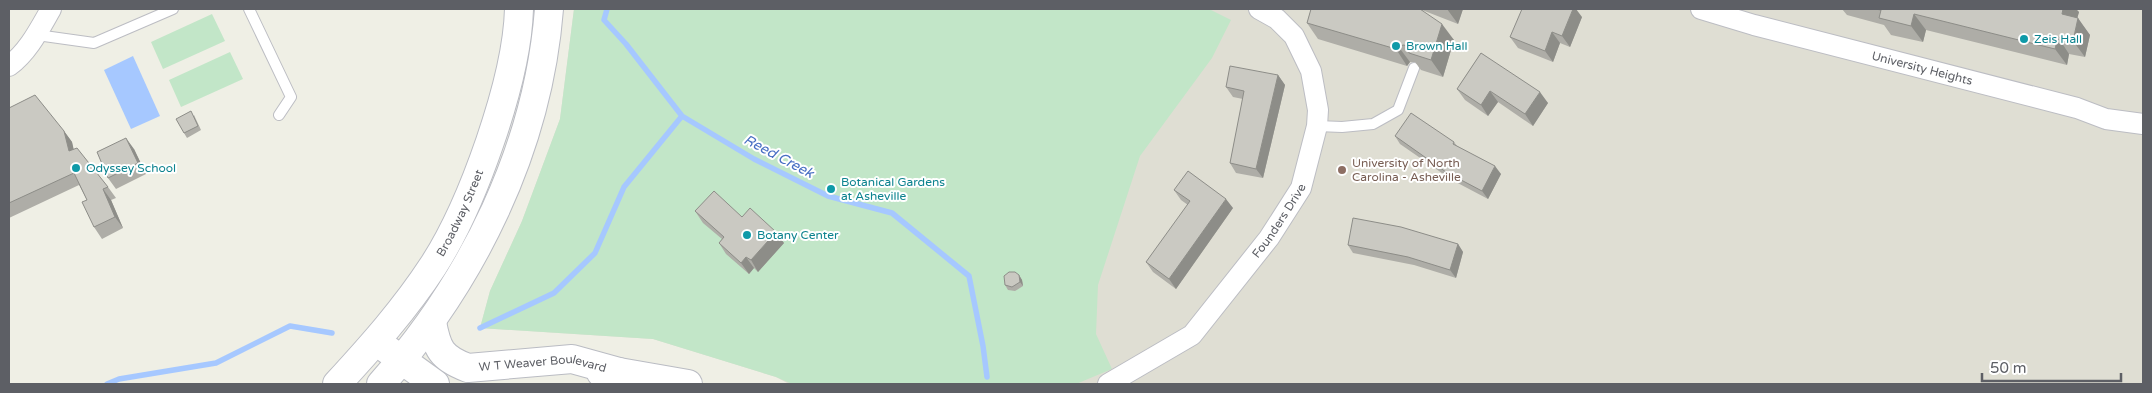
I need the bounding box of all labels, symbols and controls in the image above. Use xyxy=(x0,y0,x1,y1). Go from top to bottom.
place label: Zeis Hall xyxy=(2034,32,2082,46)
marker: Zeis Hall xyxy=(2018,33,2030,45)
place label: Brown Hall xyxy=(1406,39,1468,53)
marker: Brown Hall xyxy=(1390,40,1402,52)
street label: University Heights xyxy=(1870,49,1974,88)
water label: Reed Creek xyxy=(741,131,818,183)
place label: University of North Carolina - Asheville xyxy=(1352,156,1461,184)
place label: Odyssey School xyxy=(86,161,176,175)
marker: Odyssey School xyxy=(70,162,82,174)
marker: University of North Carolina - Asheville xyxy=(1336,164,1348,176)
street label: Broadway Street xyxy=(434,167,486,259)
place label: Botanical Gardens at Asheville xyxy=(841,175,945,203)
marker: Botanical Gardens at Asheville xyxy=(825,183,837,195)
street label: Founders Drive xyxy=(1249,183,1309,261)
place label: Botany Center xyxy=(757,228,839,242)
marker: Botany Center xyxy=(741,229,753,241)
scale bar xyxy=(1982,350,2121,382)
street label: W T Weaver Boulevard xyxy=(478,352,608,375)
text: 50 m xyxy=(1990,359,2027,377)

